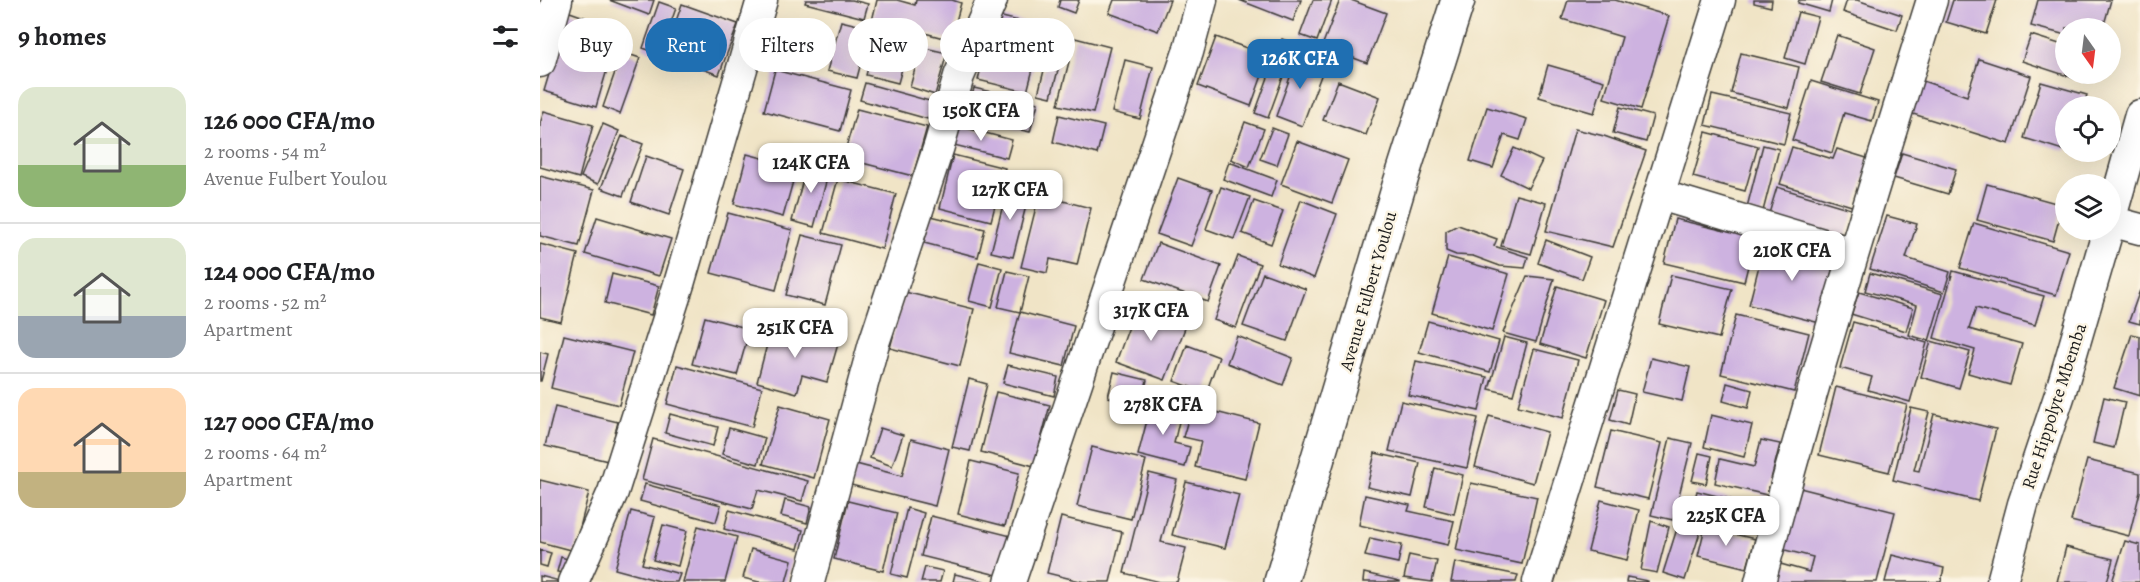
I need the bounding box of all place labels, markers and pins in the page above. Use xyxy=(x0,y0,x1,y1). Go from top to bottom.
pin: 126K CFA xyxy=(1238,39,1362,90)
pin: 150K CFA xyxy=(919,91,1043,142)
pin: 124K CFA xyxy=(749,143,873,194)
pin: 127K CFA xyxy=(948,170,1072,221)
pin: 210K CFA xyxy=(1730,231,1854,282)
pin: 317K CFA xyxy=(1089,291,1213,342)
pin: 251K CFA xyxy=(733,308,857,359)
pin: 278K CFA xyxy=(1101,385,1225,436)
pin: 225K CFA xyxy=(1664,496,1788,547)

